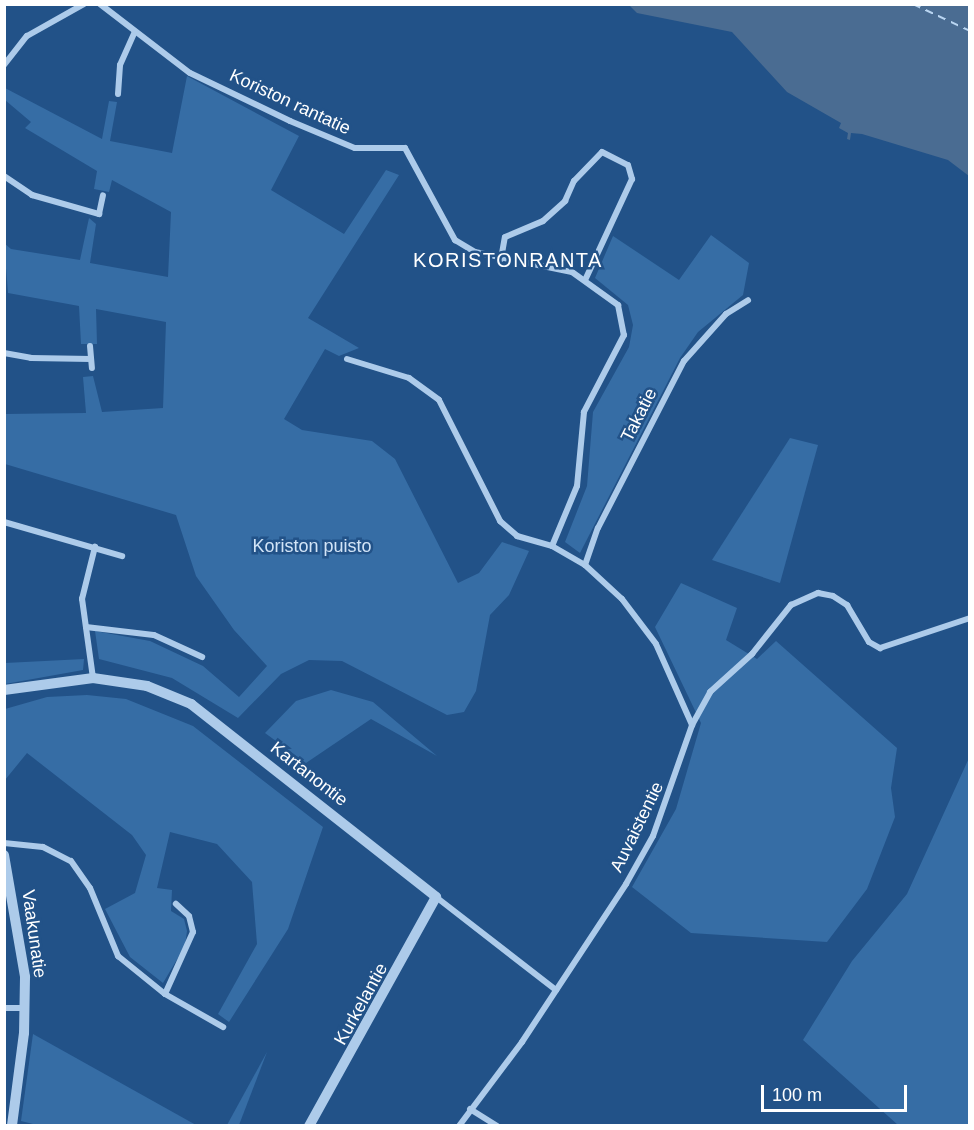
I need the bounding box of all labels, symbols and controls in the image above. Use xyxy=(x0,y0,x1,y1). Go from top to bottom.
street label: Koriston rantatie xyxy=(226,65,354,139)
district label: KORISTONRANTA xyxy=(413,248,603,272)
street label: Takatie xyxy=(616,385,662,445)
park label: Koriston puisto xyxy=(252,535,372,557)
street label: Kartanontie xyxy=(266,737,352,811)
street label: Auvaistentie xyxy=(606,778,668,876)
street label: Vaakunatie xyxy=(17,889,51,979)
street label: Kurkelantie xyxy=(330,959,392,1049)
scale bar xyxy=(764,1073,910,1111)
text: 100 m xyxy=(772,1085,822,1105)

